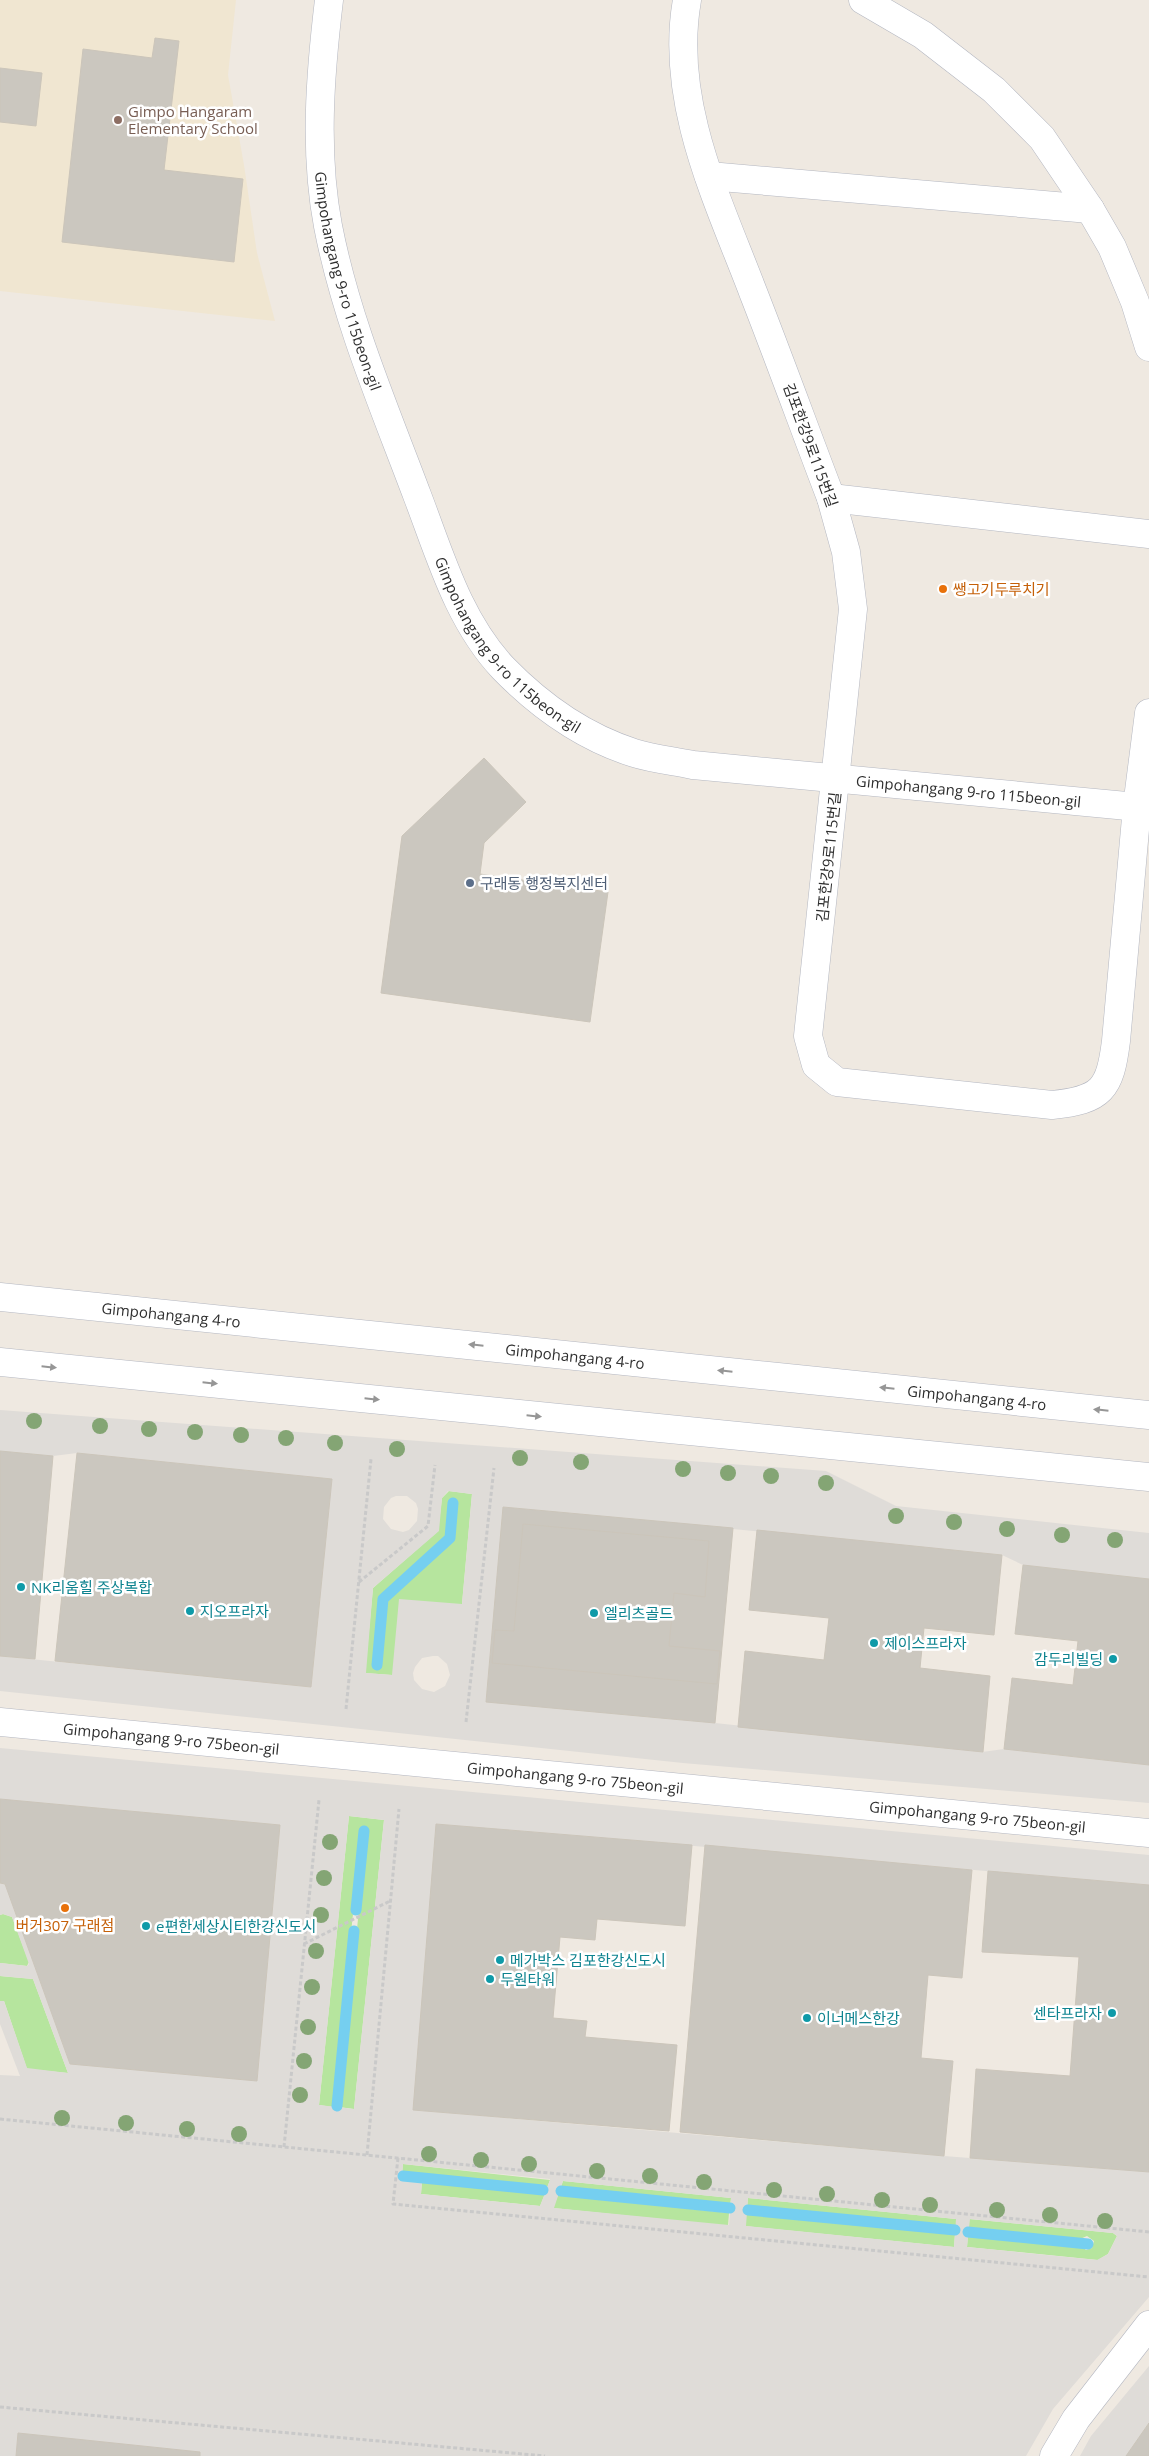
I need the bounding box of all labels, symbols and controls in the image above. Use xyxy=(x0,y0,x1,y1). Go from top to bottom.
place label: Gimpo Hangaram Elementary School xyxy=(128,101,258,138)
marker: Gimpo Hangaram Elementary School xyxy=(112,114,124,126)
street label: Gimpohangang 9-ro 115beon-gil xyxy=(311,171,386,393)
street label: 김포한강9로115번길 xyxy=(779,380,843,510)
street label: Gimpohangang 9-ro 115beon-gil xyxy=(431,554,585,737)
place label: 쌩고기두루치기 xyxy=(953,579,1050,599)
marker: 쌩고기두루치기 xyxy=(937,583,949,595)
street label: Gimpohangang 9-ro 115beon-gil xyxy=(855,770,1082,812)
street label: 김포한강9로115번길 xyxy=(811,791,845,923)
place label: 구래동 행정복지센터 xyxy=(480,873,608,893)
marker: 구래동 행정복지센터 xyxy=(464,877,476,889)
street label: Gimpohangang 4-ro xyxy=(100,1297,242,1332)
street label: Gimpohangang 4-ro xyxy=(504,1339,646,1373)
one-way arrow xyxy=(468,1341,484,1349)
one-way arrow xyxy=(41,1363,57,1371)
one-way arrow xyxy=(717,1367,733,1375)
one-way arrow xyxy=(202,1379,218,1387)
street label: Gimpohangang 4-ro xyxy=(906,1380,1047,1414)
one-way arrow xyxy=(878,1384,894,1392)
one-way arrow xyxy=(364,1395,380,1403)
one-way arrow xyxy=(1092,1406,1108,1414)
one-way arrow xyxy=(526,1412,542,1420)
place label: NK리움힐 주상복합 xyxy=(31,1577,152,1597)
marker: NK리움힐 주상복합 xyxy=(15,1581,27,1593)
place label: 지오프라자 xyxy=(200,1601,269,1621)
place label: 엘리츠골드 xyxy=(604,1603,673,1623)
marker: 지오프라자 xyxy=(184,1605,196,1617)
marker: 엘리츠골드 xyxy=(588,1607,600,1619)
place label: 제이스프라자 xyxy=(884,1633,967,1653)
marker: 제이스프라자 xyxy=(868,1637,880,1649)
place label: 감두리빌딩 xyxy=(1034,1649,1103,1669)
marker: 감두리빌딩 xyxy=(1107,1653,1119,1665)
street label: Gimpohangang 9-ro 75beon-gil xyxy=(62,1718,280,1759)
street label: Gimpohangang 9-ro 75beon-gil xyxy=(466,1757,684,1798)
street label: Gimpohangang 9-ro 75beon-gil xyxy=(868,1796,1087,1837)
marker: 버거307 구래점 xyxy=(59,1902,71,1914)
place label: 버거307 구래점 xyxy=(16,1915,114,1935)
place label: e편한세상시티한강신도시 xyxy=(156,1916,316,1936)
marker: e편한세상시티한강신도시 xyxy=(140,1920,152,1932)
place label: 메가박스 김포한강신도시 xyxy=(510,1950,666,1970)
marker: 메가박스 김포한강신도시 xyxy=(494,1954,506,1966)
place label: 두원타워 xyxy=(500,1969,555,1989)
marker: 두원타워 xyxy=(484,1973,496,1985)
place label: 센타프라자 xyxy=(1033,2003,1102,2023)
marker: 센타프라자 xyxy=(1106,2007,1118,2019)
place label: 이너메스한강 xyxy=(817,2008,900,2028)
marker: 이너메스한강 xyxy=(801,2012,813,2024)

